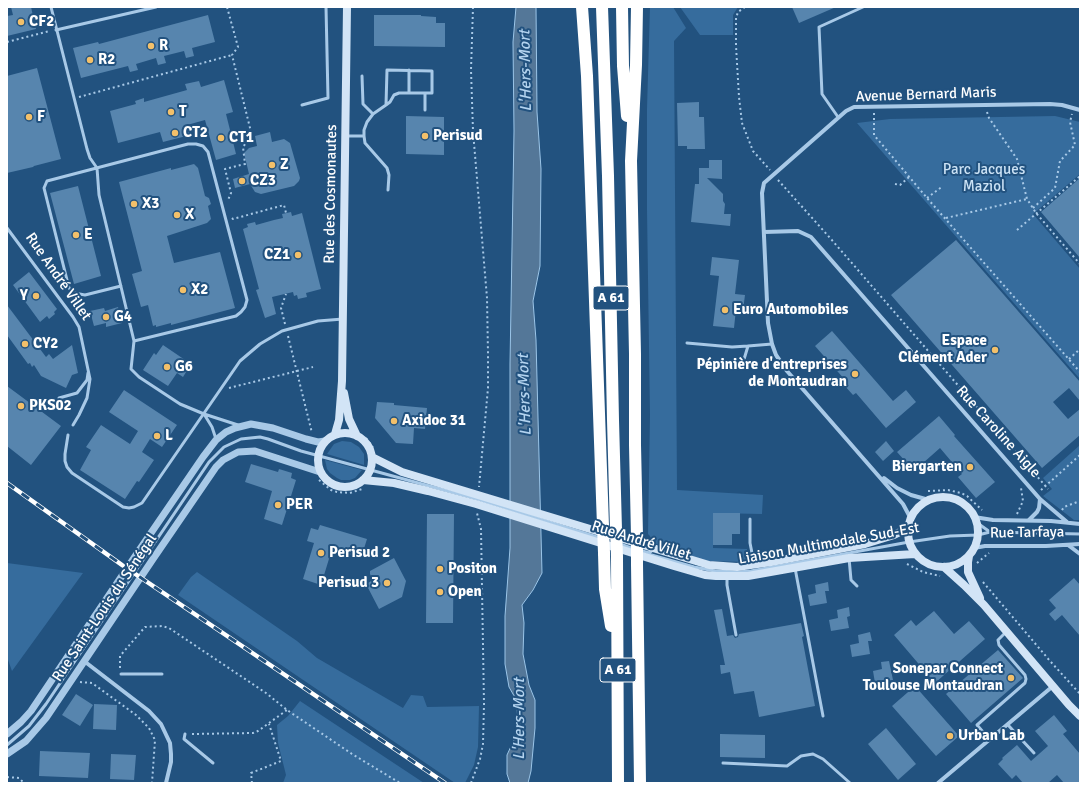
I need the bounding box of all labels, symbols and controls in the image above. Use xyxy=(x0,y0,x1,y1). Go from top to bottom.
place label: CF2 xyxy=(29,13,54,31)
marker: CF2 xyxy=(16,17,26,27)
water label: L'Hers-Mort xyxy=(516,30,536,112)
place label: R xyxy=(159,37,168,55)
marker: R xyxy=(146,41,156,51)
place label: R2 xyxy=(98,51,115,69)
marker: R2 xyxy=(85,55,95,65)
street label: Avenue Bernard Maris xyxy=(855,84,997,106)
place label: T xyxy=(179,103,187,121)
marker: T xyxy=(166,107,176,117)
place label: F xyxy=(37,108,45,126)
marker: F xyxy=(24,112,34,122)
place label: CT2 xyxy=(183,124,208,142)
street label: Rue des Cosmonautes xyxy=(321,124,341,264)
place label: Perisud xyxy=(433,127,483,145)
marker: CT2 xyxy=(170,128,180,138)
place label: CT1 xyxy=(229,129,254,147)
marker: Perisud xyxy=(420,131,430,141)
marker: CT1 xyxy=(216,133,226,143)
place label: Z xyxy=(280,156,289,174)
marker: Z xyxy=(267,160,277,170)
park label: Parc Jacques Maziol xyxy=(943,161,1025,196)
place label: CZ3 xyxy=(250,172,276,190)
marker: CZ3 xyxy=(237,176,247,186)
place label: X3 xyxy=(142,195,159,213)
marker: X3 xyxy=(129,199,139,209)
place label: X xyxy=(185,206,194,224)
marker: X xyxy=(172,210,182,220)
place label: E xyxy=(84,226,93,244)
street label: Rue André Villet xyxy=(21,230,95,324)
marker: E xyxy=(71,230,81,240)
place label: CZ1 xyxy=(264,246,290,264)
marker: CZ1 xyxy=(293,250,303,260)
place label: X2 xyxy=(191,281,208,299)
marker: X2 xyxy=(178,285,188,295)
road number: A 61 xyxy=(593,286,629,310)
place label: Y xyxy=(20,287,28,305)
marker: Y xyxy=(31,291,41,301)
place label: Euro Automobiles xyxy=(733,301,849,319)
marker: Euro Automobiles xyxy=(720,305,730,315)
place label: G4 xyxy=(114,308,132,326)
marker: G4 xyxy=(101,312,111,322)
place label: Espace Clément Ader xyxy=(898,332,987,367)
place label: CY2 xyxy=(33,335,58,353)
marker: CY2 xyxy=(20,339,30,349)
marker: Espace Clément Ader xyxy=(990,345,1000,355)
water label: L'Hers-Mort xyxy=(514,354,536,436)
place label: Pépinière d'entreprises de Montaudran xyxy=(696,356,847,391)
place label: G6 xyxy=(175,358,193,376)
marker: G6 xyxy=(162,362,172,372)
marker: Pépinière d'entreprises de Montaudran xyxy=(850,369,860,379)
street label: Rue Caroline Aigle xyxy=(952,382,1044,482)
place label: PKS02 xyxy=(29,397,72,415)
marker: PKS02 xyxy=(16,401,26,411)
place label: Axidoc 31 xyxy=(402,412,466,430)
marker: Axidoc 31 xyxy=(389,416,399,426)
place label: L xyxy=(165,427,173,445)
marker: L xyxy=(152,431,162,441)
place label: Biergarten xyxy=(892,458,962,476)
marker: Biergarten xyxy=(965,462,975,472)
place label: PER xyxy=(286,496,313,514)
marker: PER xyxy=(273,500,283,510)
street label: Rue André Villet xyxy=(589,517,693,565)
street label: Liaison Multimodale Sud-Est xyxy=(737,519,921,569)
street label: Rue Tarfaya xyxy=(990,523,1064,543)
street label: Rue Saint-Louis du Sénégal xyxy=(49,531,161,685)
place label: Perisud 2 xyxy=(329,544,390,562)
marker: Perisud 2 xyxy=(316,548,326,558)
place label: Positon xyxy=(448,560,497,578)
marker: Positon xyxy=(435,564,445,574)
place label: Perisud 3 xyxy=(318,574,379,592)
marker: Perisud 3 xyxy=(382,578,392,588)
place label: Open xyxy=(448,583,482,601)
marker: Open xyxy=(435,587,445,597)
road number: A 61 xyxy=(600,658,636,682)
place label: Sonepar Connect Toulouse Montaudran xyxy=(863,660,1003,695)
marker: Sonepar Connect Toulouse Montaudran xyxy=(1006,673,1016,683)
water label: L'Hers-Mort xyxy=(510,678,530,760)
place label: Urban Lab xyxy=(958,727,1025,745)
marker: Urban Lab xyxy=(945,731,955,741)

